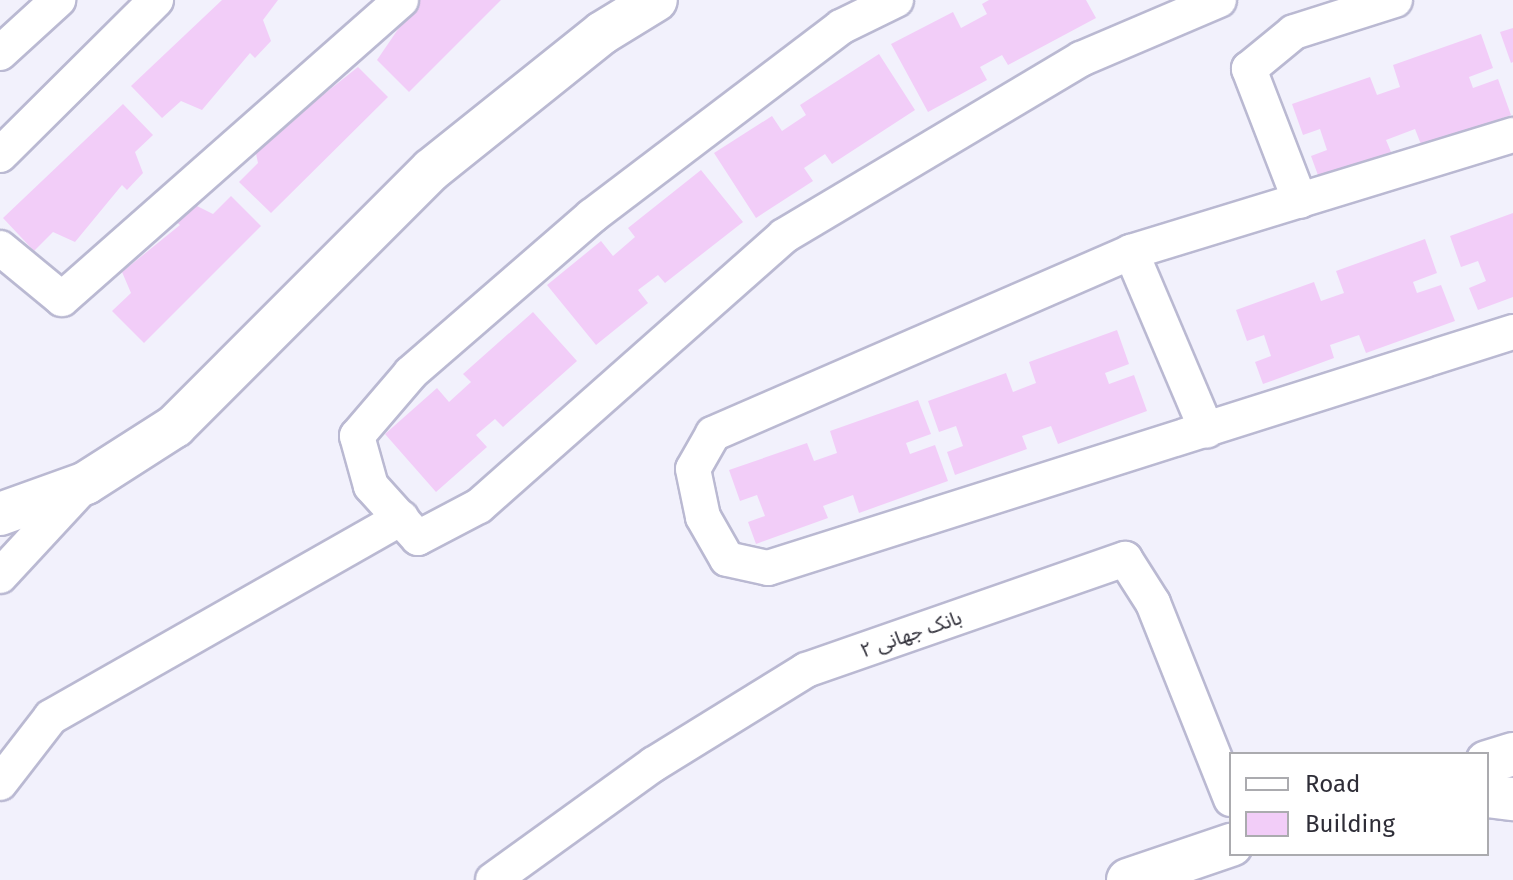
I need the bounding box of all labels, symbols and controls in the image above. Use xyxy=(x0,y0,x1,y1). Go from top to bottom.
street label: بانک جهانی ۲ xyxy=(857,605,965,663)
legend xyxy=(1229,752,1489,856)
text: Road xyxy=(1305,770,1360,798)
text: Building xyxy=(1305,810,1395,838)

